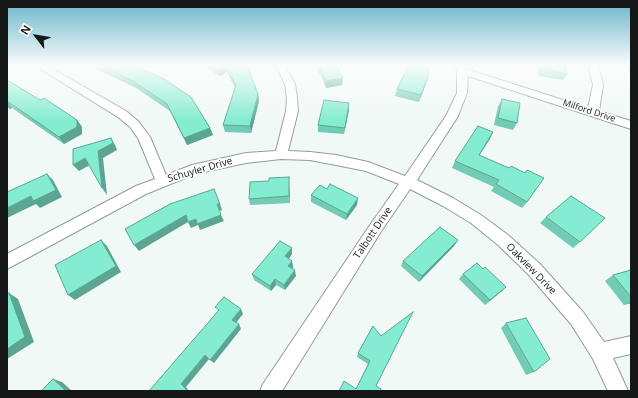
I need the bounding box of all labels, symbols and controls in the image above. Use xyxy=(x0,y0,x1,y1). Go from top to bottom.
north arrow xyxy=(16,16,56,56)
text: N xyxy=(17,22,34,37)
street label: Milford Drive xyxy=(561,97,617,125)
street label: Schuyler Drive xyxy=(166,155,234,185)
street label: Talbott Drive xyxy=(351,205,395,261)
street label: Oakview Drive xyxy=(504,241,558,297)

